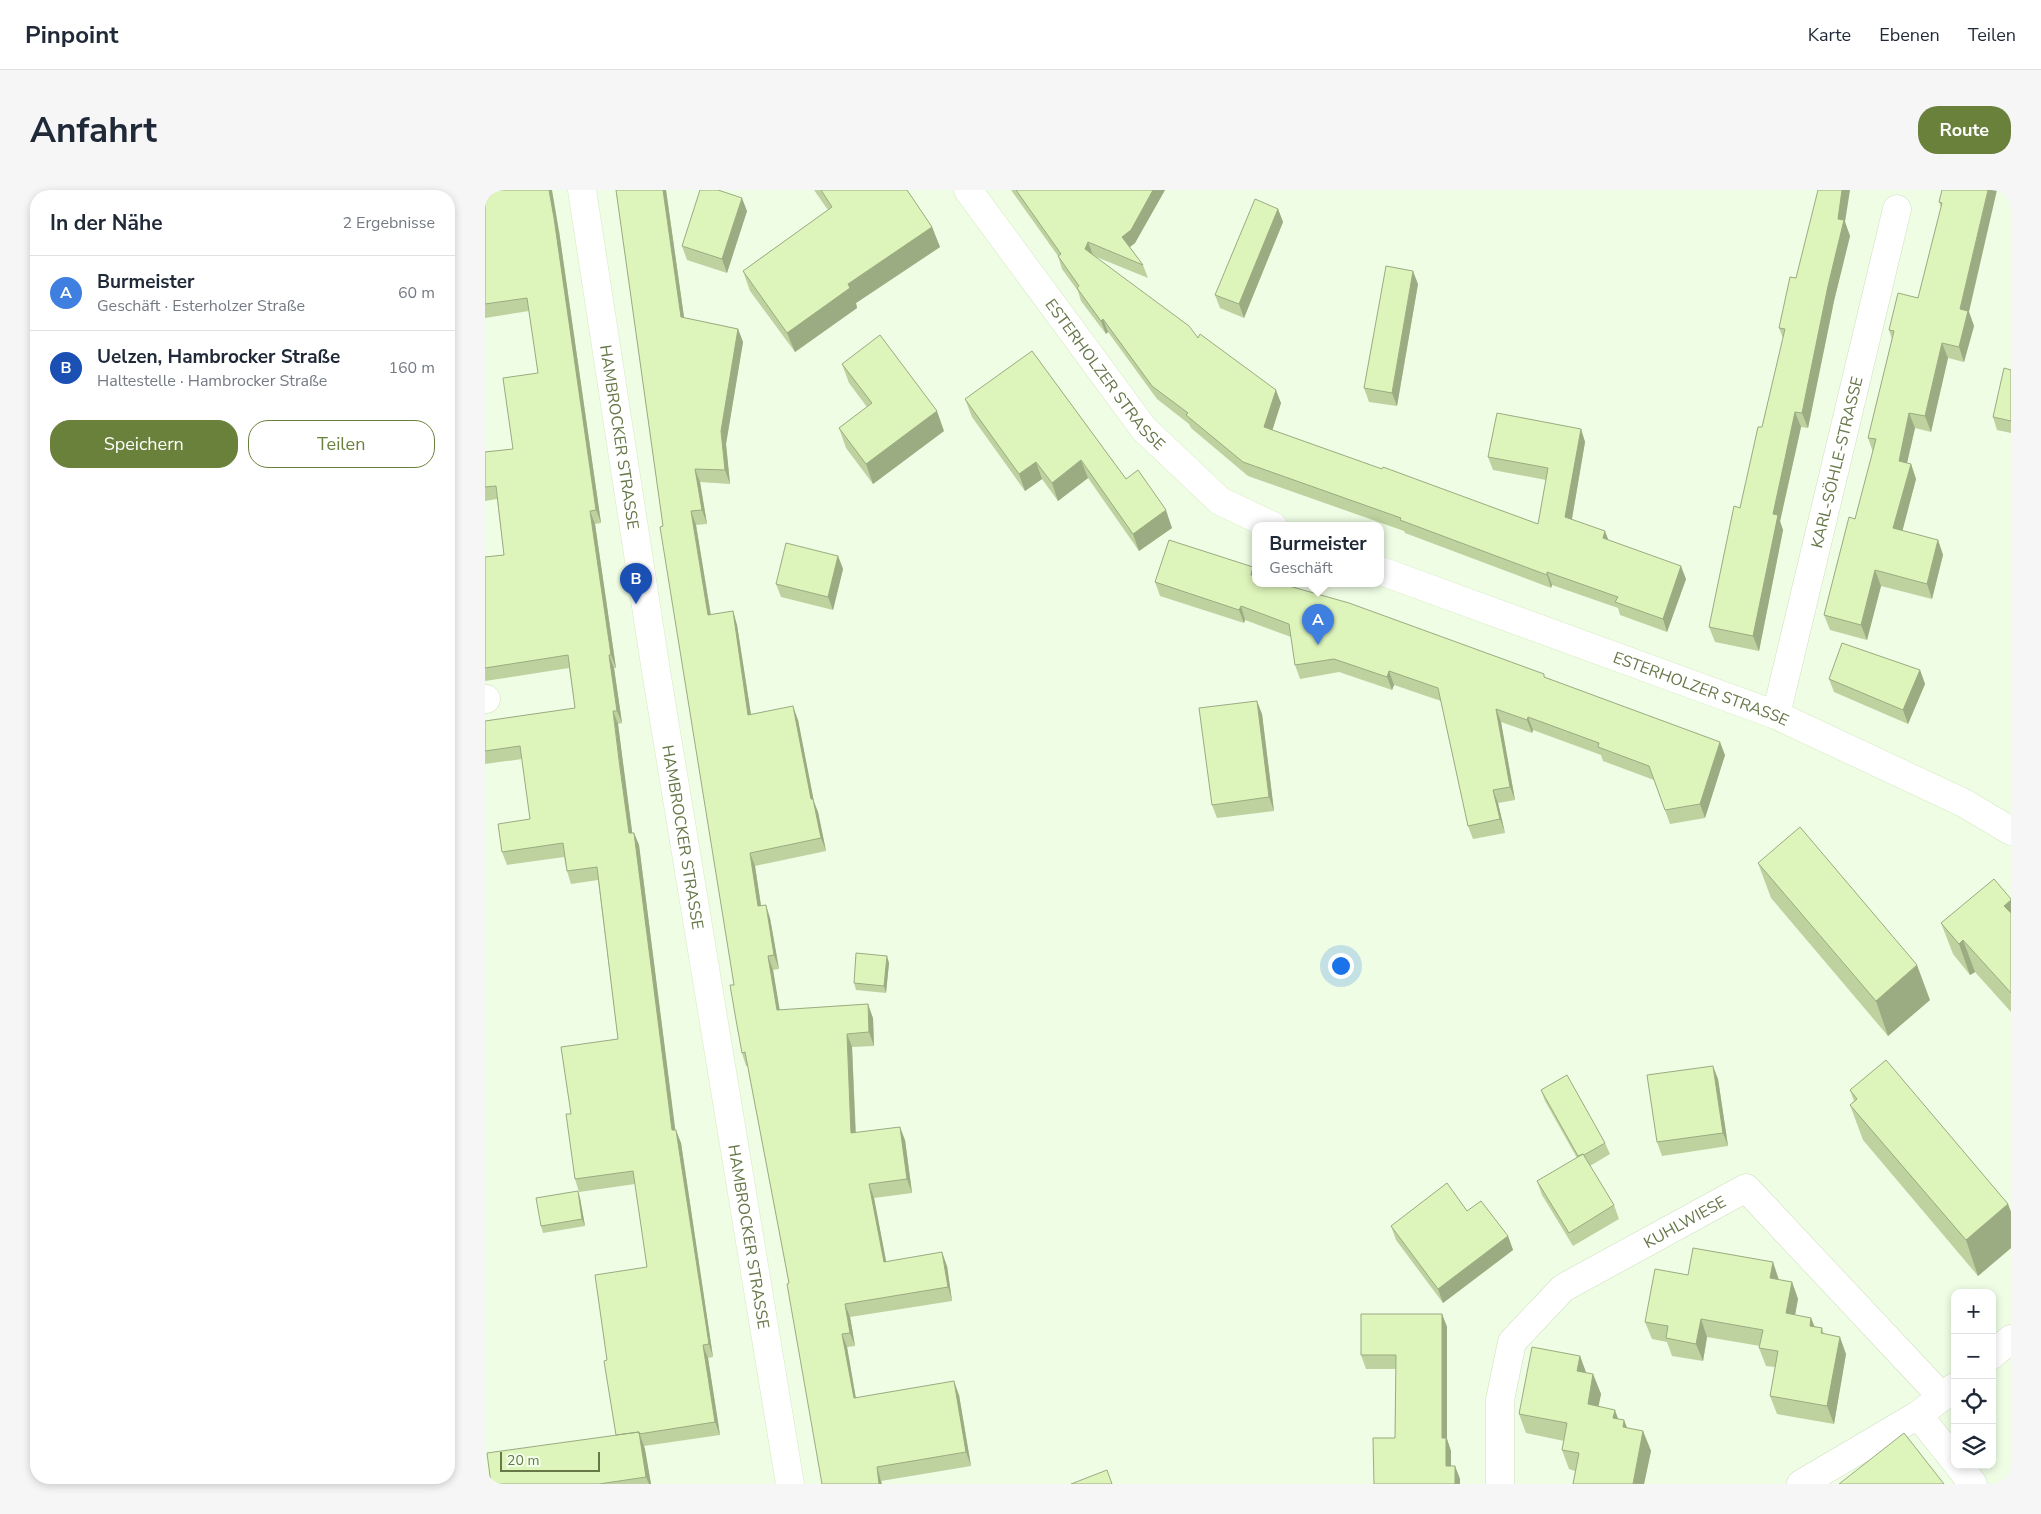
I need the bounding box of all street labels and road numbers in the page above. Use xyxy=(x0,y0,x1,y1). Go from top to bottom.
street label: ESTERHOLZER STRASSE xyxy=(1040,295,1170,456)
street label: HAMBROCKER STRASSE xyxy=(594,343,644,531)
street label: KARL-SÖHLE-STRASSE xyxy=(1806,374,1869,550)
street label: ESTERHOLZER STRASSE xyxy=(1610,647,1792,732)
street label: HAMBROCKER STRASSE xyxy=(656,743,708,931)
street label: HAMBROCKER STRASSE xyxy=(722,1143,774,1331)
street label: KUHLWIESE xyxy=(1640,1191,1730,1254)

